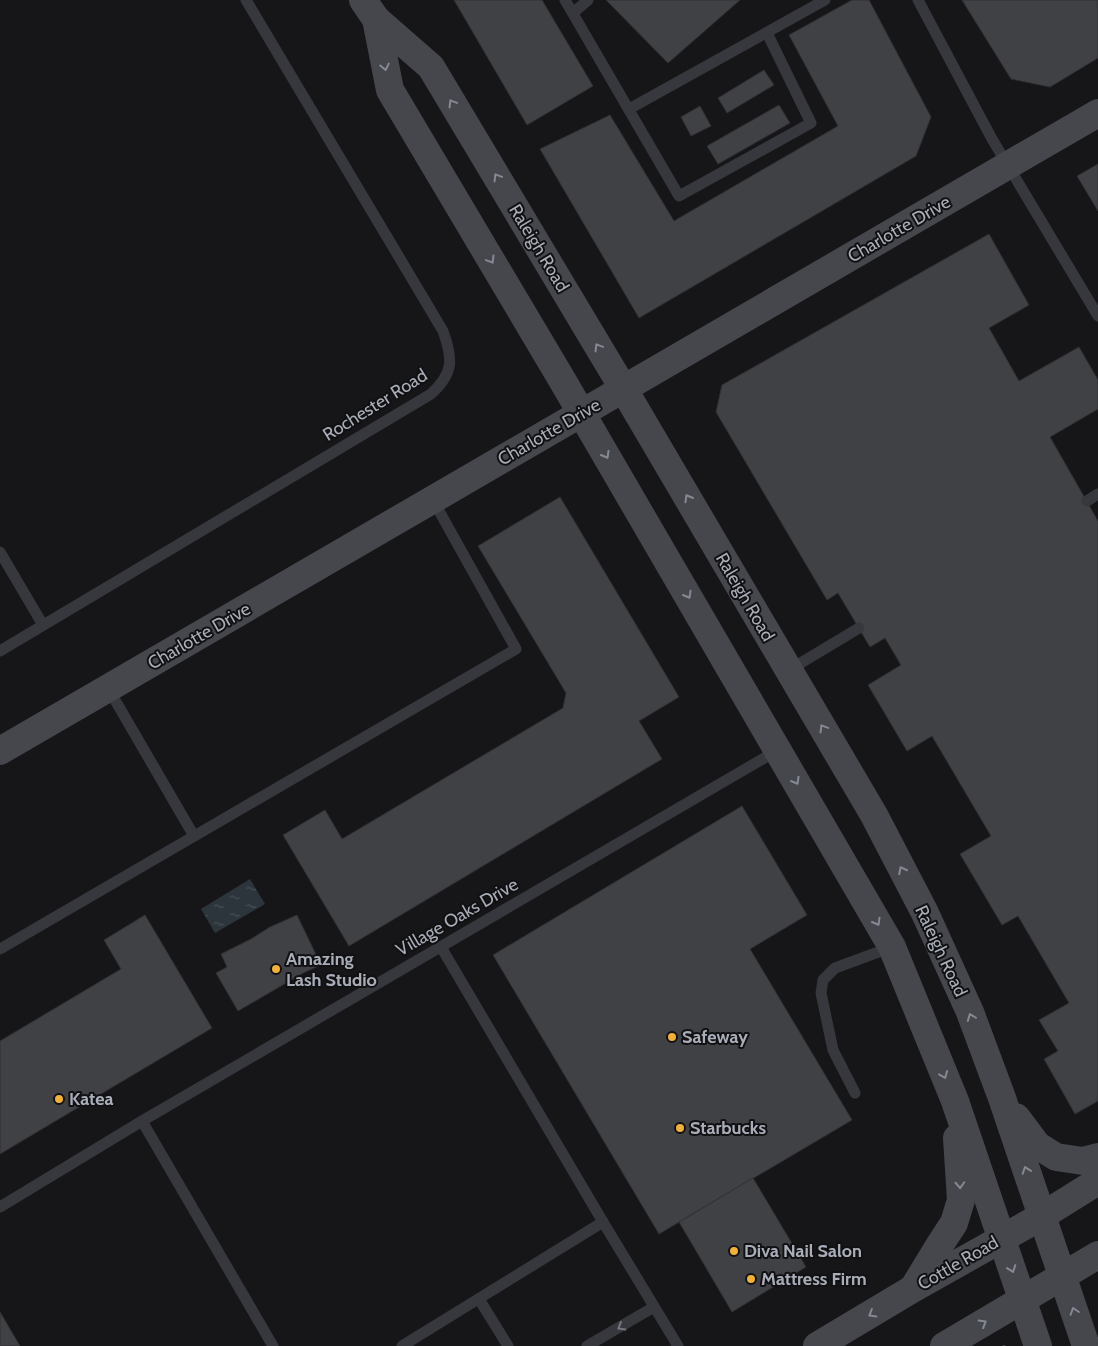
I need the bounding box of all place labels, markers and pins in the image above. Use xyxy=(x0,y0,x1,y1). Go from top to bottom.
place label: Amazing Lash Studio xyxy=(286,948,377,991)
marker: Amazing Lash Studio xyxy=(270,963,282,975)
place label: Safeway xyxy=(682,1026,748,1048)
marker: Safeway xyxy=(666,1031,678,1043)
place label: Katea xyxy=(69,1088,113,1110)
marker: Katea xyxy=(53,1093,65,1105)
place label: Starbucks xyxy=(690,1117,766,1139)
marker: Starbucks xyxy=(674,1122,686,1134)
place label: Diva Nail Salon xyxy=(744,1240,862,1262)
marker: Diva Nail Salon xyxy=(728,1245,740,1257)
place label: Mattress Firm xyxy=(761,1268,867,1290)
marker: Mattress Firm xyxy=(745,1273,757,1285)

